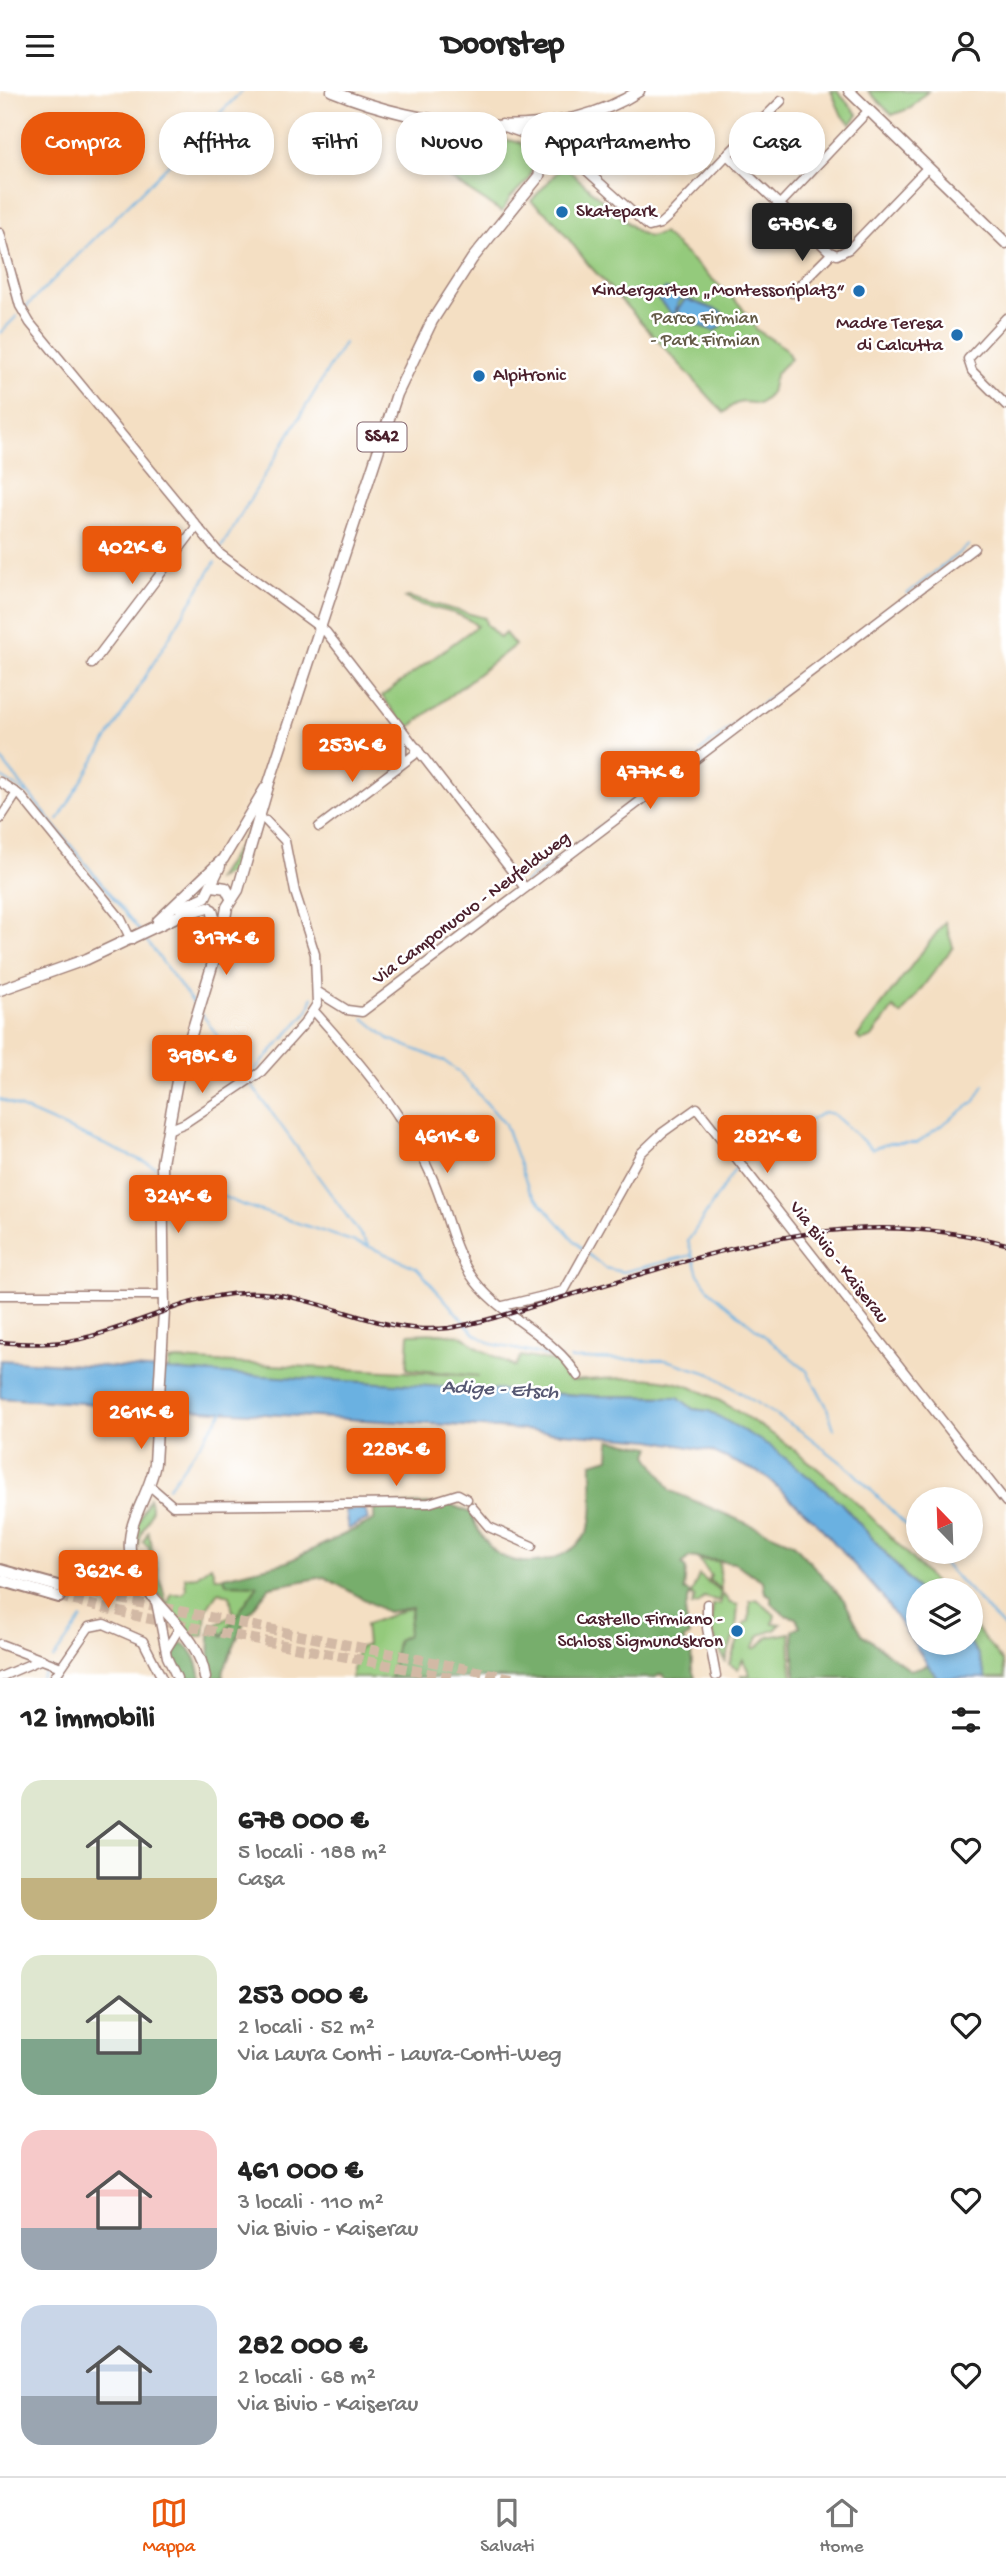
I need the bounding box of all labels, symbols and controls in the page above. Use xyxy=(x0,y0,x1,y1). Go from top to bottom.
icon: menu xyxy=(21,27,59,65)
text: Doorstep xyxy=(442,27,564,65)
icon: person xyxy=(947,27,985,65)
chip: Compra xyxy=(21,112,145,175)
chip: Affitta xyxy=(159,112,274,175)
chip: Filtri xyxy=(288,112,382,175)
chip: Nuovo xyxy=(396,112,507,175)
chip: Appartamento xyxy=(521,112,715,175)
chip: Casa xyxy=(729,112,825,175)
place label: Skatepark xyxy=(576,201,658,224)
marker: Skatepark xyxy=(554,204,570,220)
pin: 678K € xyxy=(745,204,859,263)
text: 678K € xyxy=(768,212,836,239)
place label: Kindergarten „Montessoriplatz“ xyxy=(592,280,845,303)
marker: Kindergarten „Montessoriplatz“ xyxy=(851,283,867,299)
park label: Parco Firmian - Park Firmian xyxy=(651,308,759,353)
place label: Madre Teresa di Calcutta xyxy=(836,313,944,358)
marker: Madre Teresa di Calcutta xyxy=(949,327,965,343)
place label: Alpitronic xyxy=(493,365,566,388)
marker: Alpitronic xyxy=(471,368,487,384)
road number: SS42 xyxy=(358,423,406,451)
pin: 402K € xyxy=(75,526,189,586)
text: 402K € xyxy=(98,535,166,562)
pin: 253K € xyxy=(295,725,409,784)
text: 253K € xyxy=(318,733,386,760)
pin: 477K € xyxy=(593,751,707,811)
text: 477K € xyxy=(617,760,683,787)
street label: Via Camponuovo - Neufeldweg xyxy=(368,827,576,992)
pin: 317K € xyxy=(169,917,283,977)
text: 317K € xyxy=(194,926,259,953)
pin: 398K € xyxy=(145,1035,259,1095)
text: 398K € xyxy=(168,1044,236,1071)
pin: 461K € xyxy=(390,1115,504,1175)
pin: 282K € xyxy=(710,1115,824,1175)
text: 461K € xyxy=(415,1124,479,1151)
text: 282K € xyxy=(734,1124,800,1151)
pin: 324K € xyxy=(121,1175,235,1235)
text: 324K € xyxy=(145,1184,211,1211)
street label: Via Bivio - Kaiserau xyxy=(782,1196,893,1329)
water label: Adige - Etsch xyxy=(441,1375,559,1407)
pin: 261K € xyxy=(84,1391,198,1451)
text: 261K € xyxy=(109,1400,173,1427)
pin: 228K € xyxy=(339,1429,453,1488)
text: 228K € xyxy=(363,1437,429,1464)
north arrow xyxy=(906,1487,984,1565)
map controls xyxy=(906,1487,983,1655)
pin: 362K € xyxy=(51,1551,165,1610)
text: 362K € xyxy=(75,1559,141,1586)
button: layers xyxy=(906,1578,983,1655)
place label: Castello Firmiano - Schloss Sigmundskron xyxy=(558,1609,723,1654)
marker: Castello Firmiano - Schloss Sigmundskron xyxy=(729,1623,745,1639)
icon: filters xyxy=(947,1701,985,1739)
text: 12 immobili xyxy=(21,1703,155,1738)
text: 678 000 € xyxy=(238,1805,368,1840)
icon: home xyxy=(77,1808,161,1892)
icon: heart xyxy=(947,1831,985,1869)
text: 5 locali · 188 m² xyxy=(238,1840,387,1867)
text: Casa xyxy=(238,1867,284,1894)
text: 253 000 € xyxy=(238,1980,367,2015)
icon: home xyxy=(77,1983,161,2067)
icon: heart xyxy=(947,2006,985,2044)
text: 2 locali · 52 m² xyxy=(238,2015,375,2042)
text: Via Laura Conti - Laura-Conti-Weg xyxy=(238,2042,562,2069)
text: 461 000 € xyxy=(238,2155,363,2190)
icon: home xyxy=(77,2158,161,2242)
icon: heart xyxy=(947,2181,985,2219)
text: 3 locali · 110 m² xyxy=(238,2190,384,2217)
text: Via Bivio - Kaiserau xyxy=(238,2217,418,2244)
text: 282 000 € xyxy=(238,2330,367,2365)
icon: home xyxy=(77,2333,161,2417)
icon: heart xyxy=(947,2356,985,2394)
text: 2 locali · 68 m² xyxy=(238,2365,376,2392)
text: Via Bivio - Kaiserau xyxy=(238,2392,418,2419)
tab: Mappa xyxy=(142,2494,195,2559)
tab: Salvati xyxy=(480,2494,535,2559)
tab: Home xyxy=(820,2494,864,2559)

